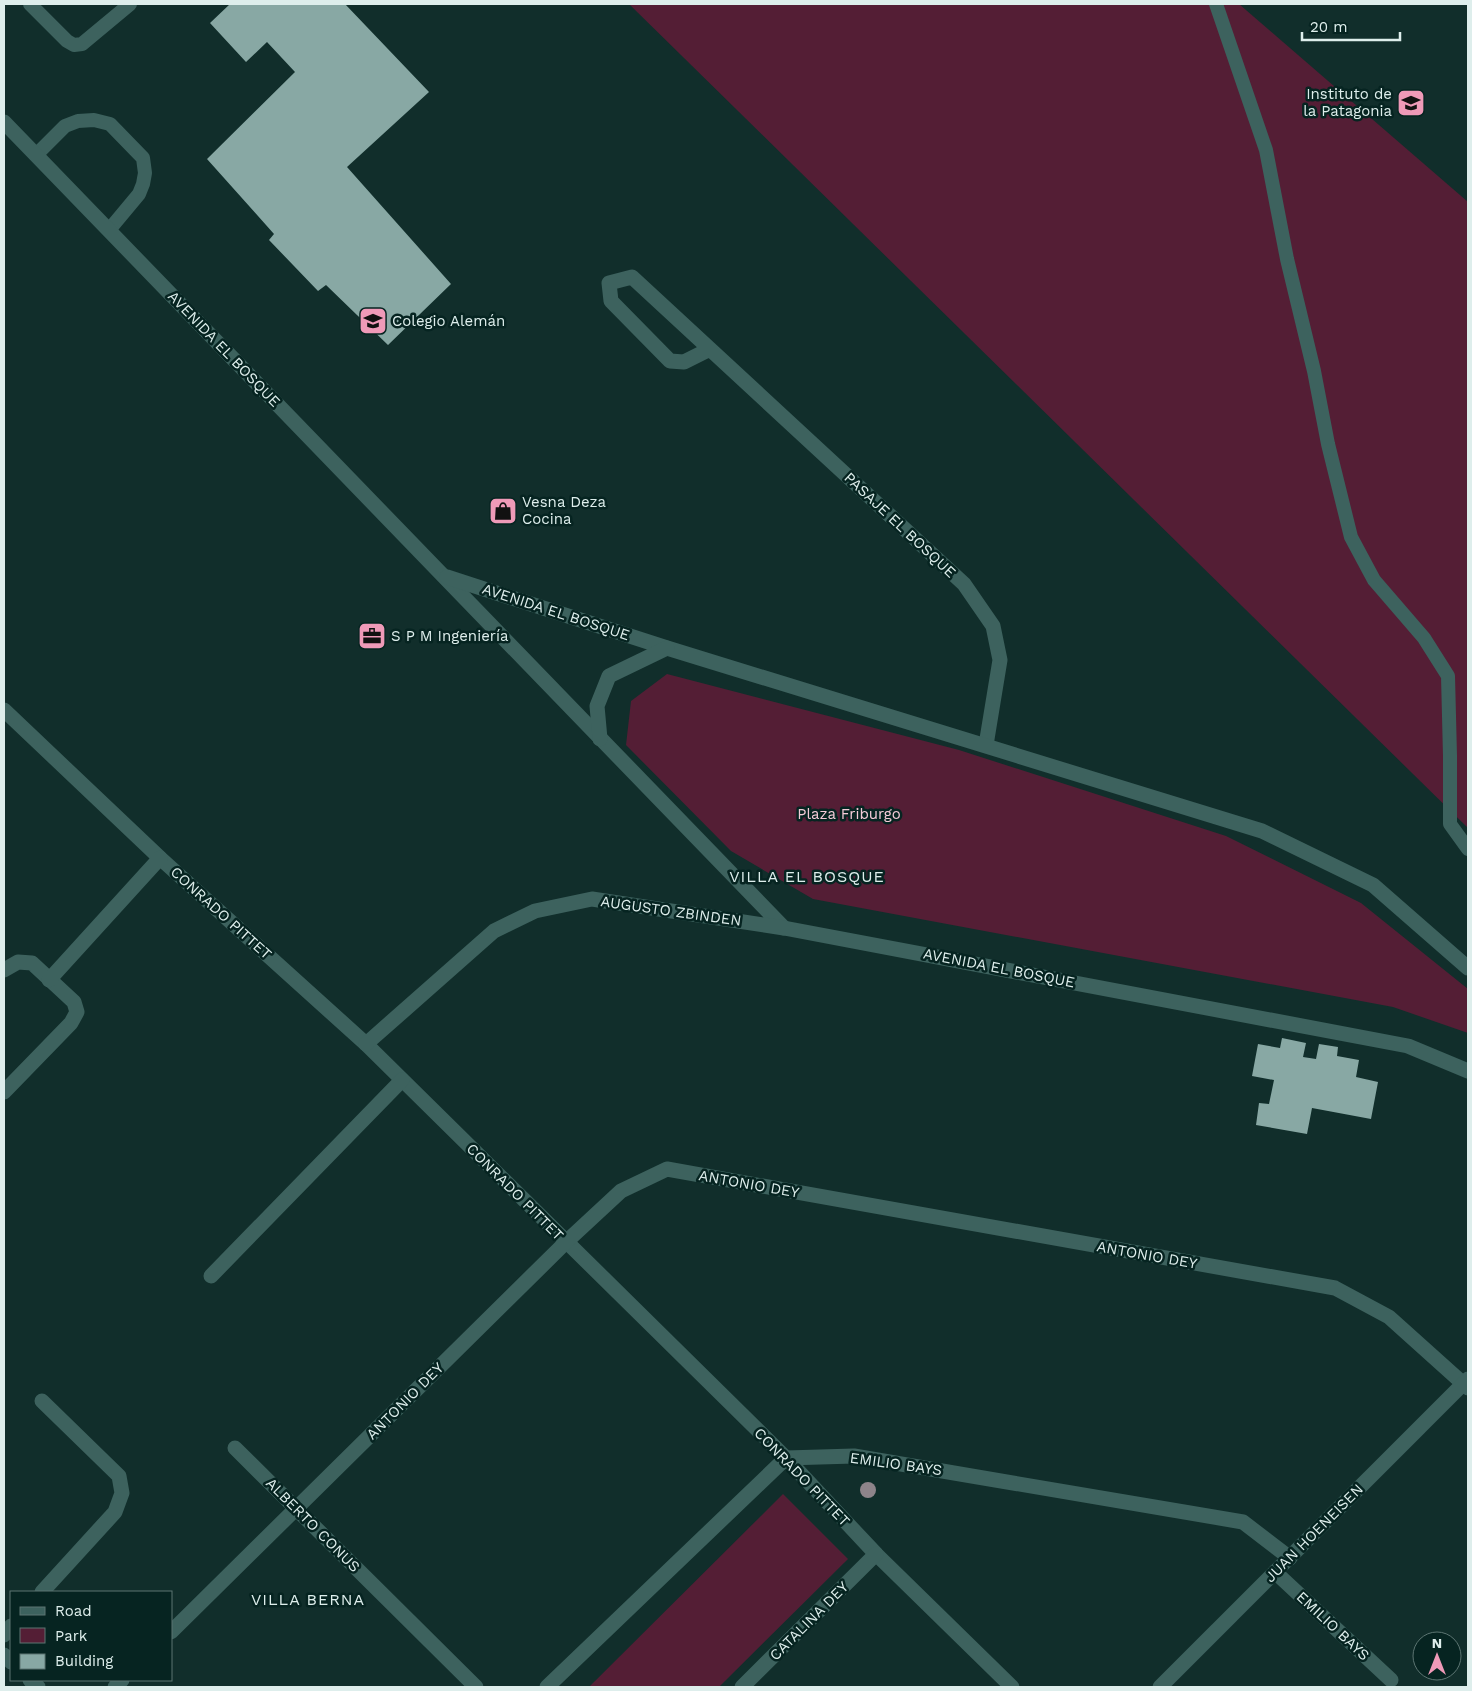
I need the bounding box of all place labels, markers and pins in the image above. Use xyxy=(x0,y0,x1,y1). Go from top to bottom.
place label: Instituto de la Patagonia xyxy=(1303,85,1393,120)
school or university icon: Instituto de la Patagonia xyxy=(1396,88,1426,118)
school or university icon: Colegio Alemán xyxy=(358,306,388,336)
place label: Colegio Alemán xyxy=(392,312,505,330)
place label: Vesna Deza Cocina xyxy=(522,493,607,528)
shop icon: Vesna Deza Cocina xyxy=(488,496,518,526)
office icon: S P M Ingeniería xyxy=(357,621,387,651)
place label: S P M Ingeniería xyxy=(391,627,509,645)

